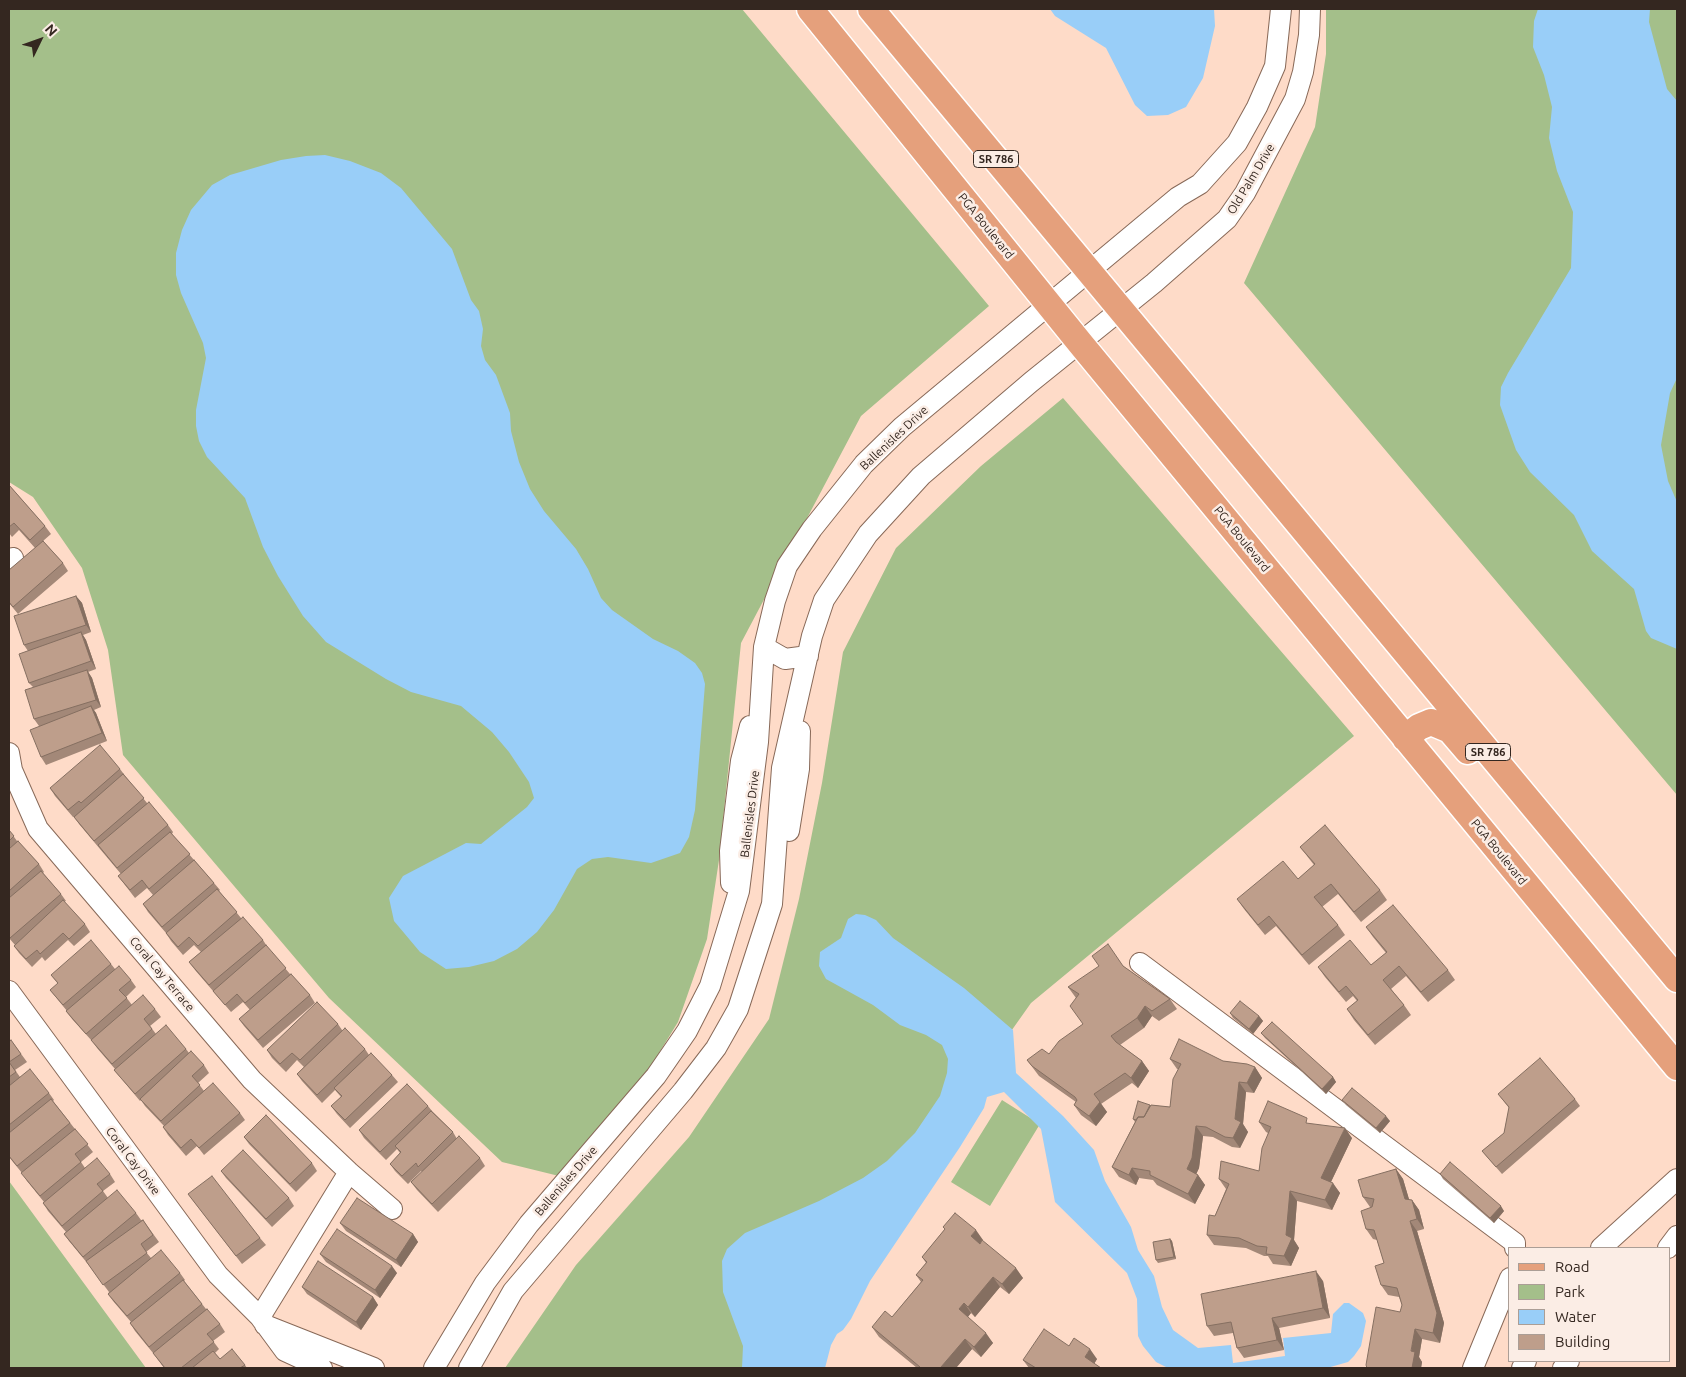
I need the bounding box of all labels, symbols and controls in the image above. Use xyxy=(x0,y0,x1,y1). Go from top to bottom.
north arrow xyxy=(15,15,65,65)
text: N xyxy=(42,21,61,39)
street label: Old Palm Drive xyxy=(1224,141,1278,217)
road number: SR 786 xyxy=(974,150,1018,168)
street label: PGA Boulevard xyxy=(955,190,1017,262)
street label: Ballenisles Drive xyxy=(857,403,931,473)
street label: PGA Boulevard xyxy=(1211,503,1273,575)
road number: SR 786 xyxy=(1466,744,1510,760)
street label: Ballenisles Drive xyxy=(738,770,762,858)
street label: PGA Boulevard xyxy=(1468,816,1530,888)
street label: Coral Cay Terrace xyxy=(127,934,197,1014)
street label: Coral Cay Drive xyxy=(103,1124,163,1198)
street label: Ballenisles Drive xyxy=(532,1143,600,1219)
legend xyxy=(1508,1247,1671,1362)
text: Road xyxy=(1555,1258,1590,1275)
text: Park xyxy=(1555,1283,1585,1300)
text: Water xyxy=(1555,1308,1596,1325)
text: Building xyxy=(1555,1333,1610,1350)

